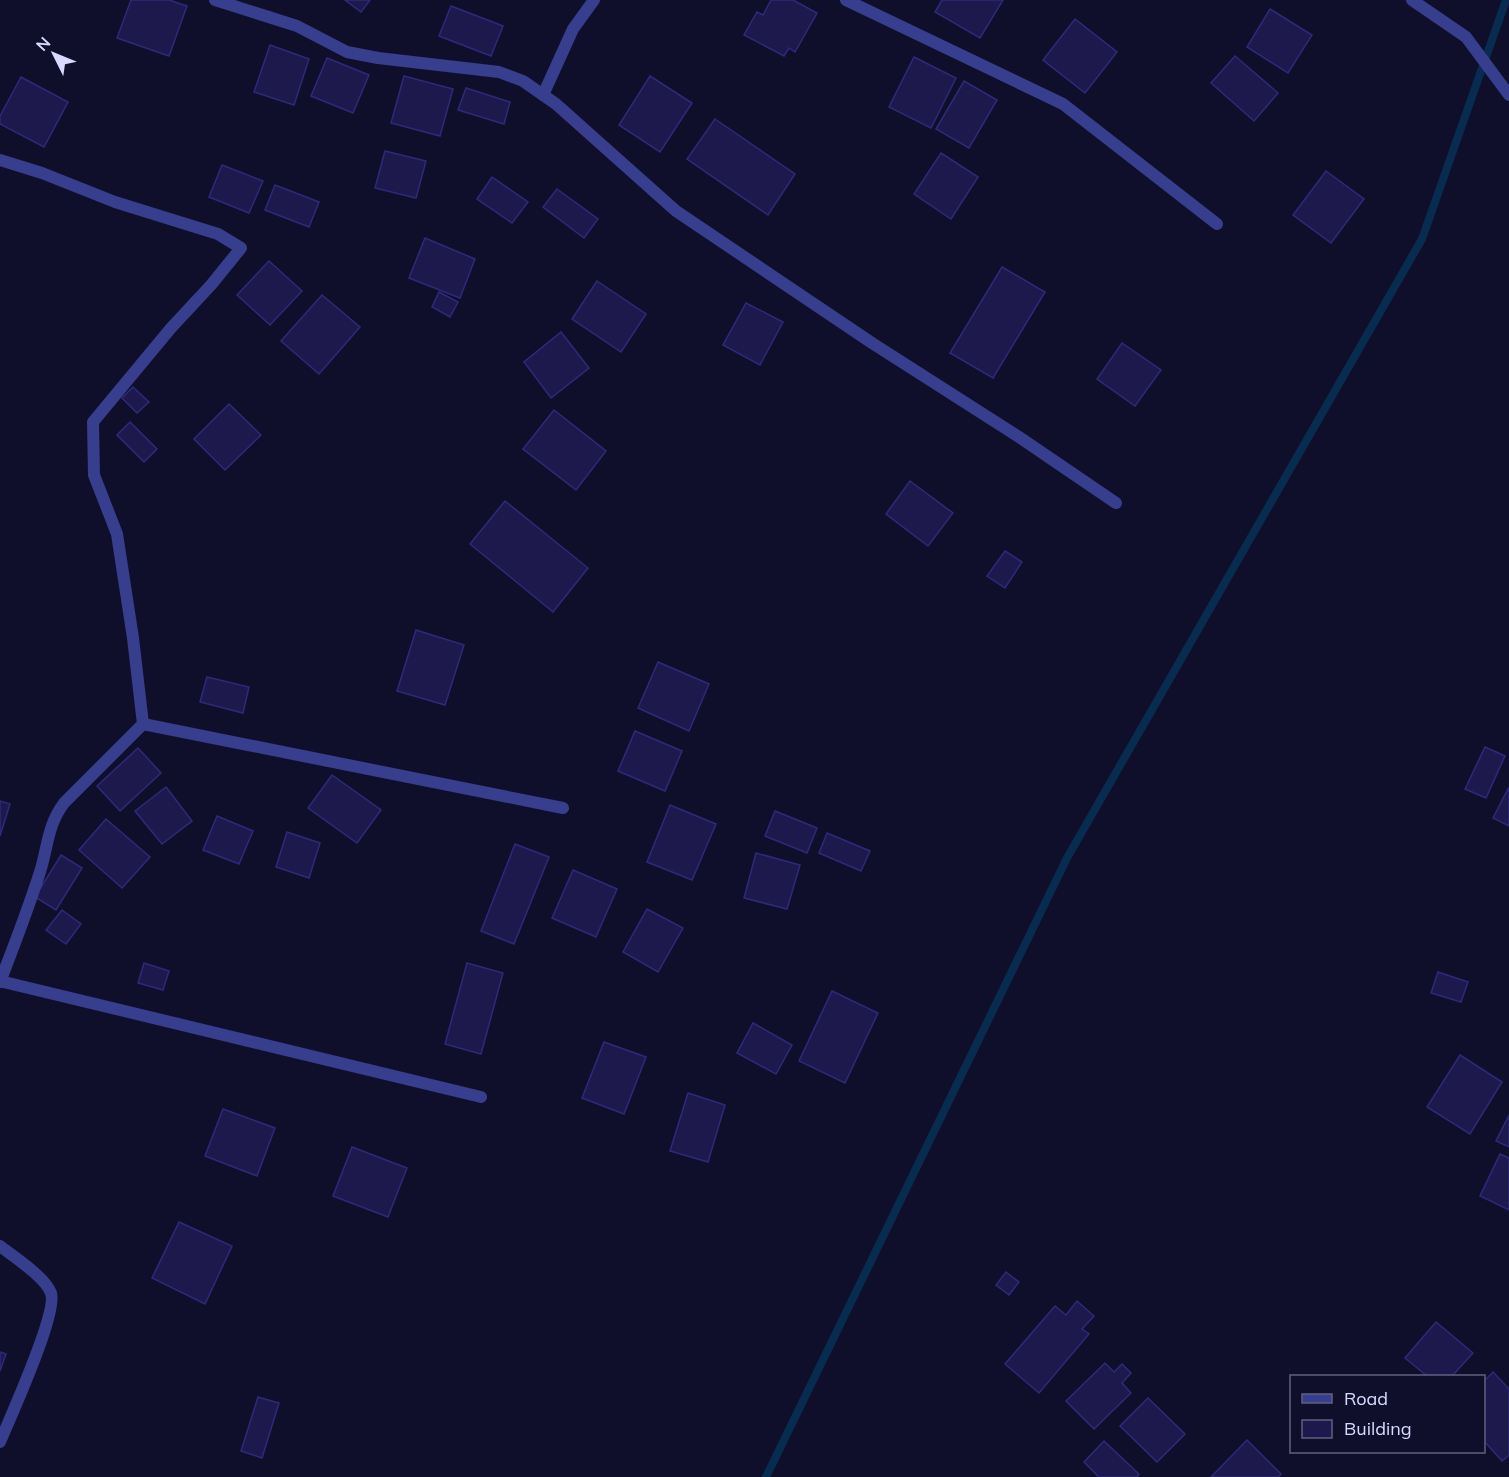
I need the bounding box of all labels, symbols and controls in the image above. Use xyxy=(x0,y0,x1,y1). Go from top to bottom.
north arrow xyxy=(24,24,84,84)
text: N xyxy=(32,33,54,55)
legend xyxy=(1290,1375,1485,1453)
text: Road xyxy=(1344,1387,1388,1410)
text: Building xyxy=(1344,1417,1412,1440)

